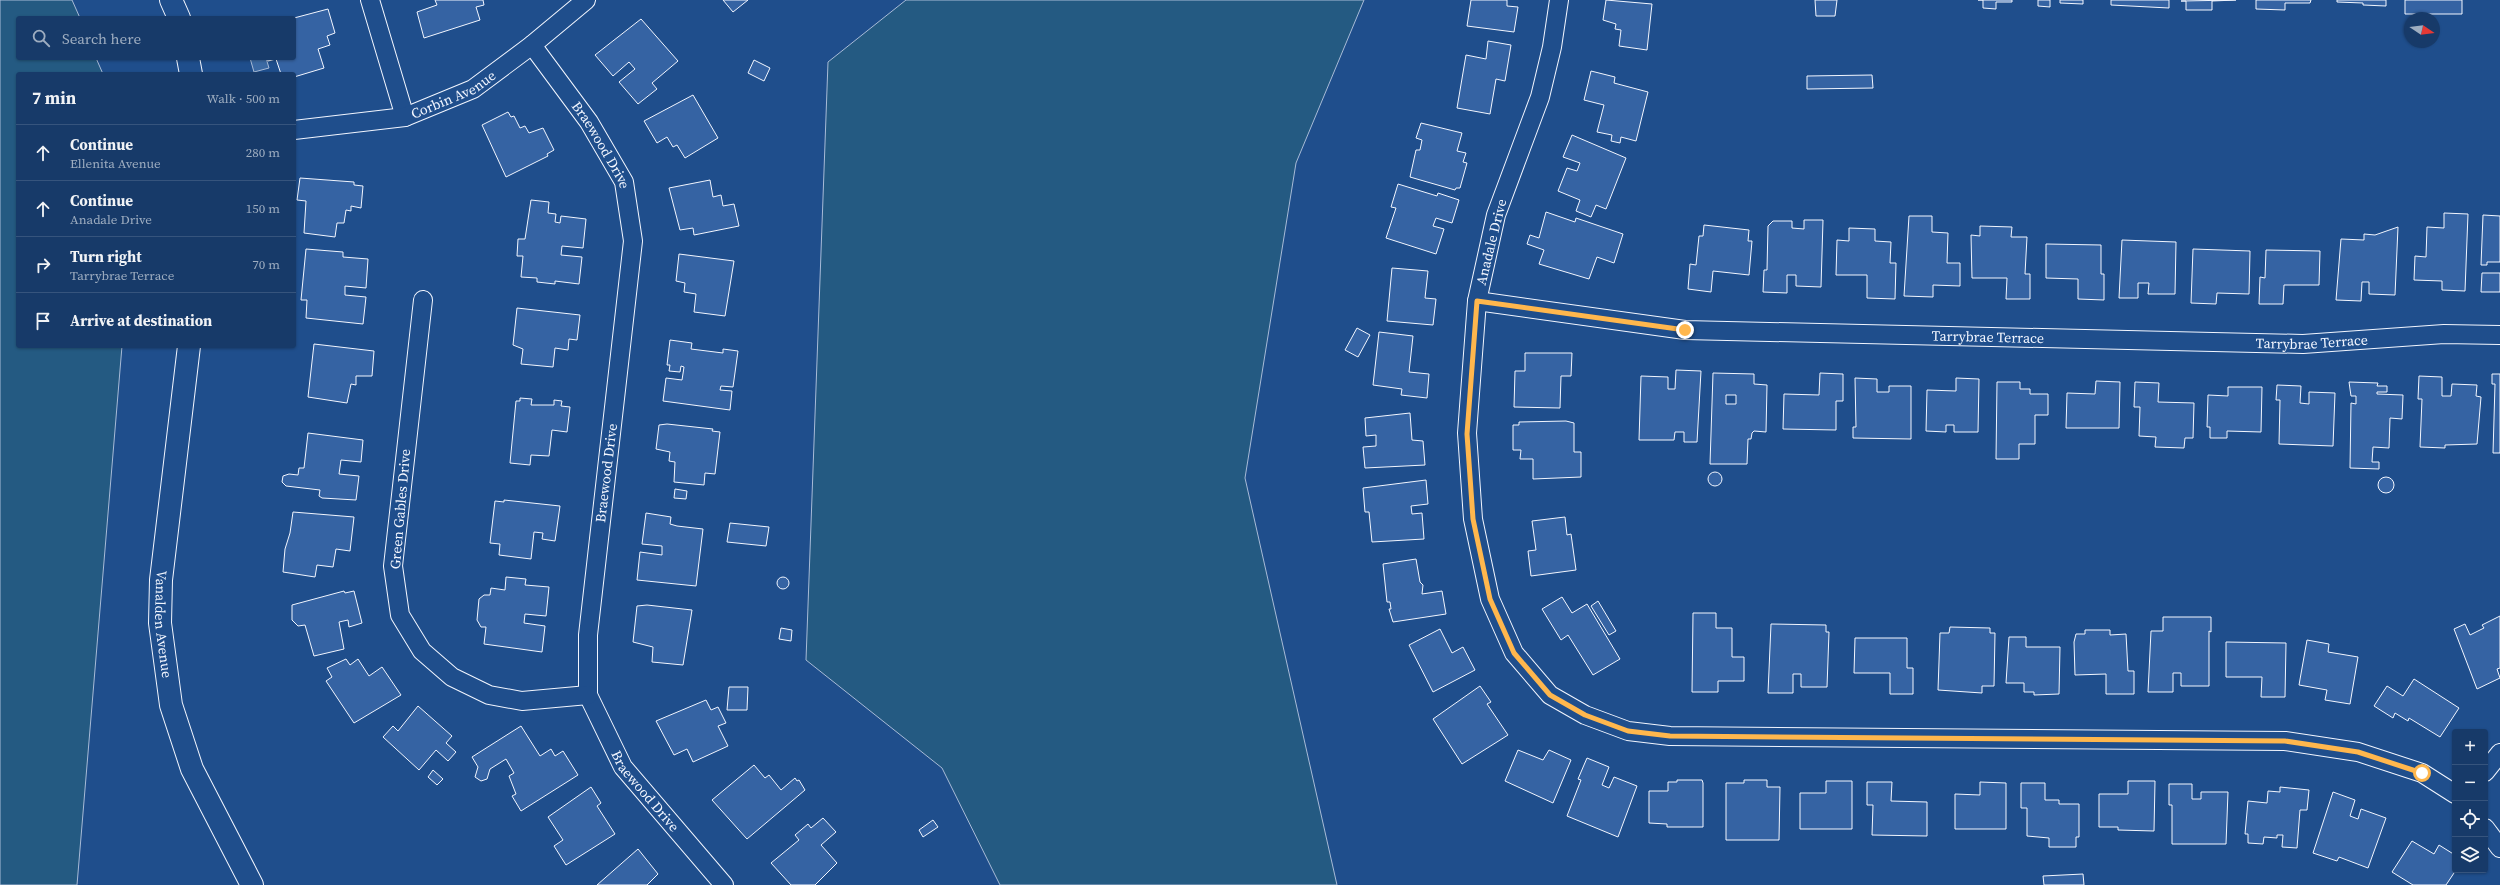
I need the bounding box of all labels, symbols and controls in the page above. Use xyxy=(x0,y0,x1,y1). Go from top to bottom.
north arrow xyxy=(2404,12,2440,48)
search box xyxy=(16,16,296,60)
icon: search xyxy=(30,27,52,49)
text: Search here xyxy=(62,28,141,49)
street label: Corbin Avenue xyxy=(408,66,500,124)
text: 7 min xyxy=(32,86,76,110)
text: Walk · 500 m xyxy=(207,90,280,107)
street label: Braewood Drive xyxy=(567,97,635,190)
text: Continue xyxy=(70,134,133,155)
icon: ahead xyxy=(32,142,54,164)
text: 280 m xyxy=(246,144,280,161)
text: Ellenita Avenue xyxy=(70,155,161,172)
text: Continue xyxy=(70,190,133,211)
street label: Anadale Drive xyxy=(1471,197,1511,287)
icon: ahead xyxy=(32,198,54,220)
text: 150 m xyxy=(246,200,280,217)
text: Anadale Drive xyxy=(70,211,152,228)
text: Turn right xyxy=(70,246,142,267)
icon: right xyxy=(32,254,54,276)
text: 70 m xyxy=(252,256,280,273)
text: Tarrybrae Terrace xyxy=(70,267,174,284)
icon: arrive xyxy=(32,310,54,332)
text: Arrive at destination xyxy=(70,310,212,331)
route end xyxy=(1676,321,1694,339)
street label: Tarrybrae Terrace xyxy=(1931,326,2044,348)
street label: Tarrybrae Terrace xyxy=(2255,329,2369,354)
street label: Braewood Drive xyxy=(590,422,622,524)
street label: Green Gables Drive xyxy=(385,448,415,570)
street label: Vanalden Avenue xyxy=(150,569,177,679)
map controls xyxy=(2452,729,2488,873)
button: + xyxy=(2452,729,2488,765)
street label: Braewood Drive xyxy=(606,747,684,836)
route start xyxy=(2413,764,2431,782)
button: − xyxy=(2452,765,2488,801)
button: locate xyxy=(2452,801,2488,837)
button: layers xyxy=(2452,837,2488,873)

